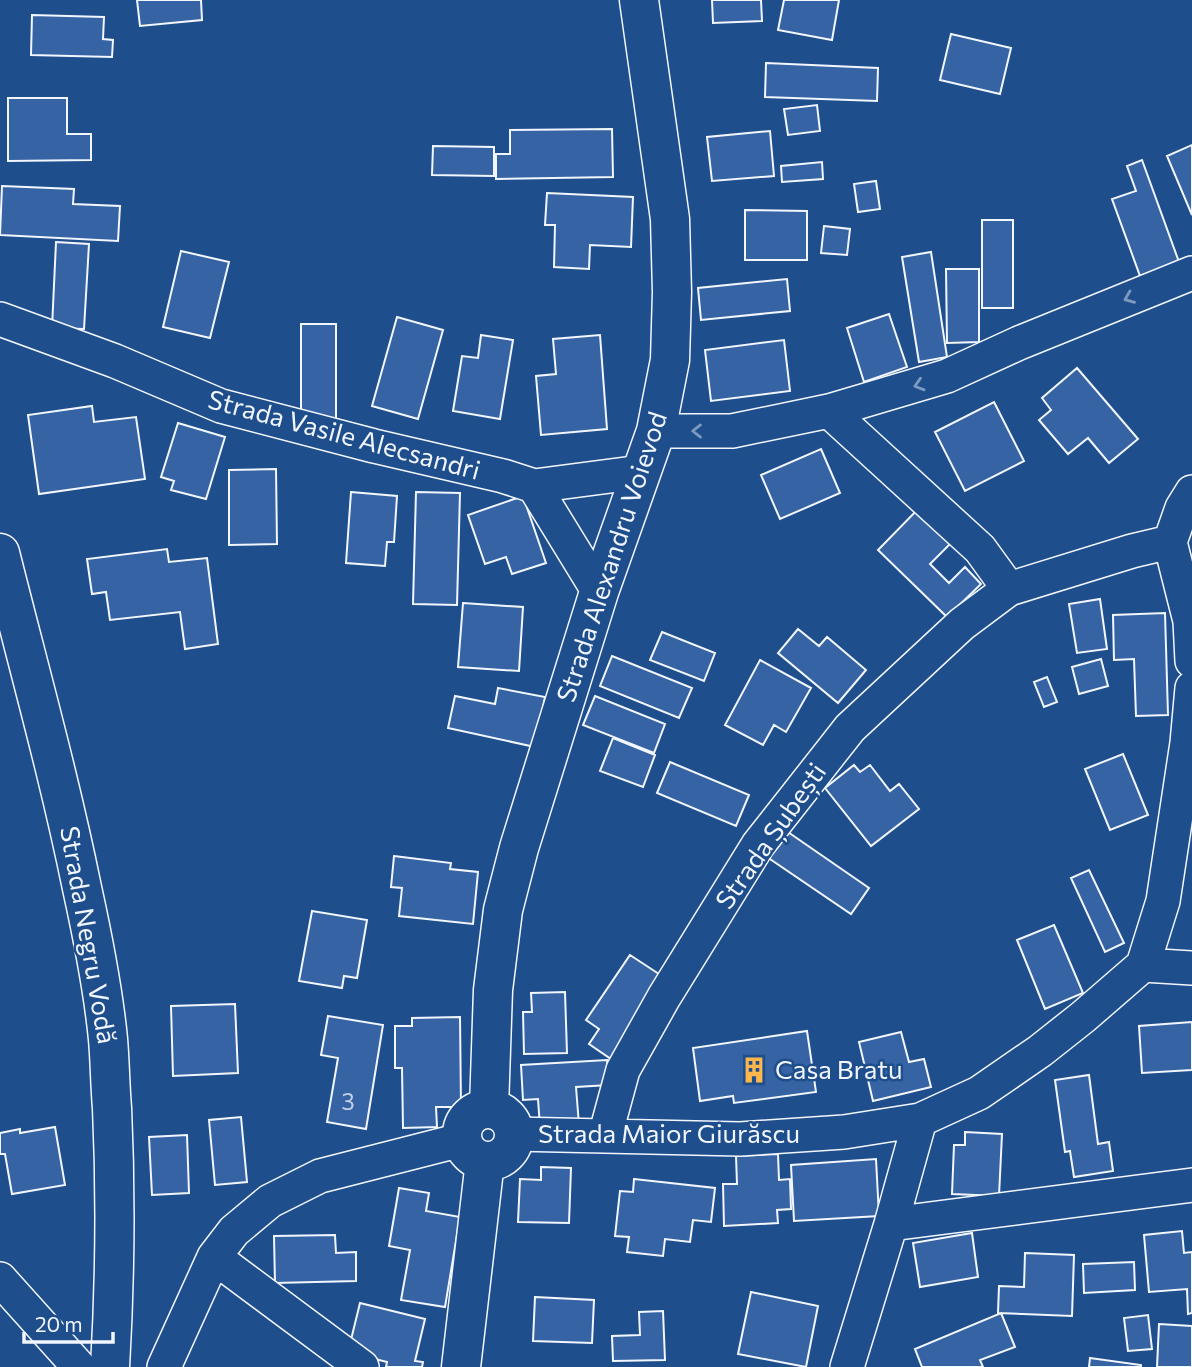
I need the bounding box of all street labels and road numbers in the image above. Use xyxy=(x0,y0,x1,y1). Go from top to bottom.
street label: Strada Vasile Alecsandri xyxy=(205,382,484,485)
street label: Strada Alexandru Voievod xyxy=(549,407,672,706)
street label: Strada Șubești xyxy=(708,756,833,915)
street label: Strada Negru Vodă xyxy=(55,824,124,1046)
street label: Strada Maior Giurăscu xyxy=(538,1117,800,1148)

